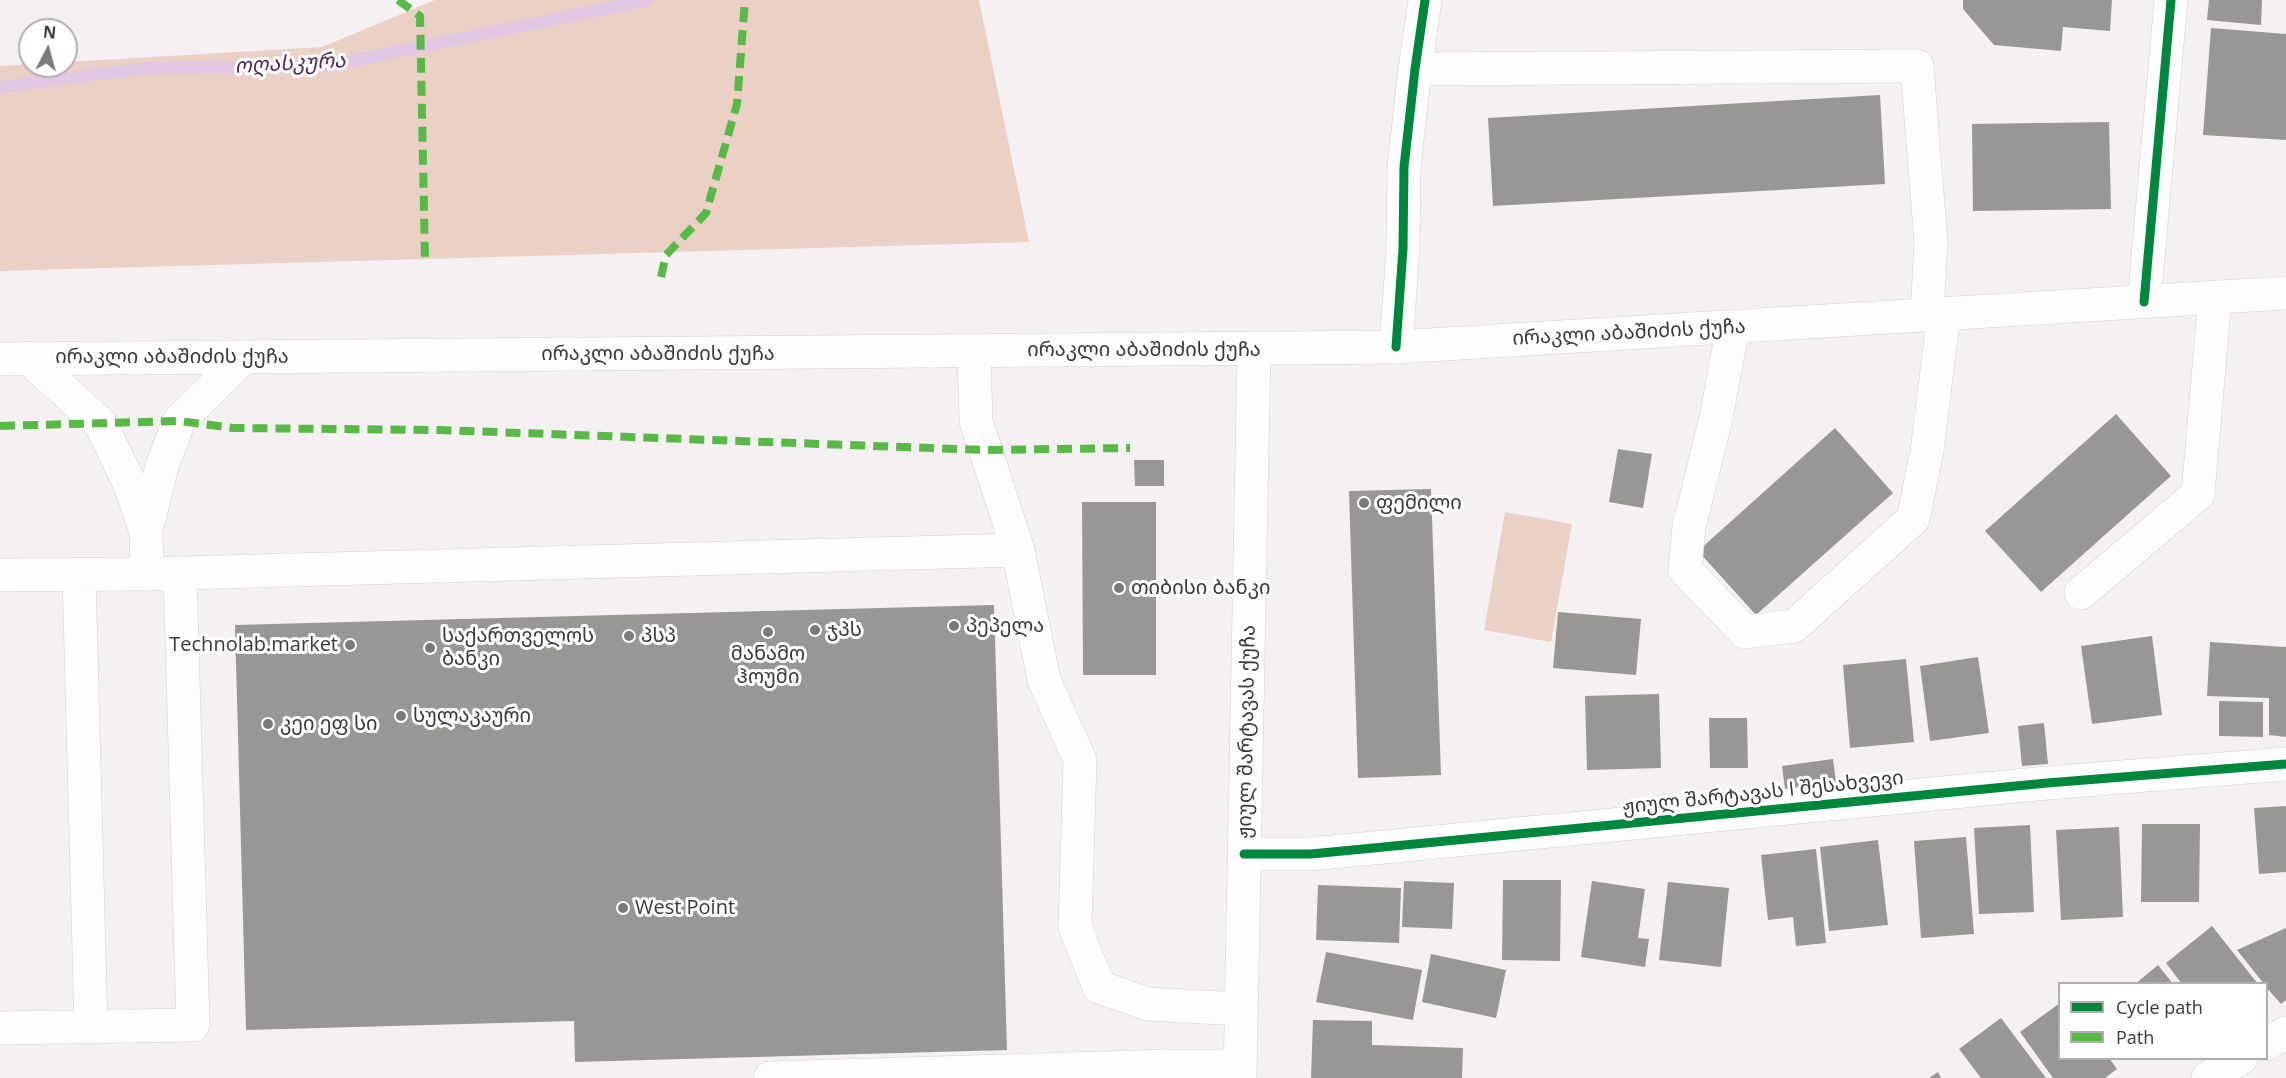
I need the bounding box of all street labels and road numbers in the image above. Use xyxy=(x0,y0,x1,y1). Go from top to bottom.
street label: ირაკლი აბაშიძის ქუჩა xyxy=(1512,315,1746,351)
street label: ირაკლი აბაშიძის ქუჩა xyxy=(1027,338,1261,362)
street label: ირაკლი აბაშიძის ქუჩა xyxy=(541,342,775,366)
street label: ირაკლი აბაშიძის ქუჩა xyxy=(55,345,289,369)
street label: ჟიულ შარტავას ქუჩა xyxy=(1233,625,1261,839)
street label: ჟიულ შარტავას I შესახვევი xyxy=(1621,766,1905,820)

